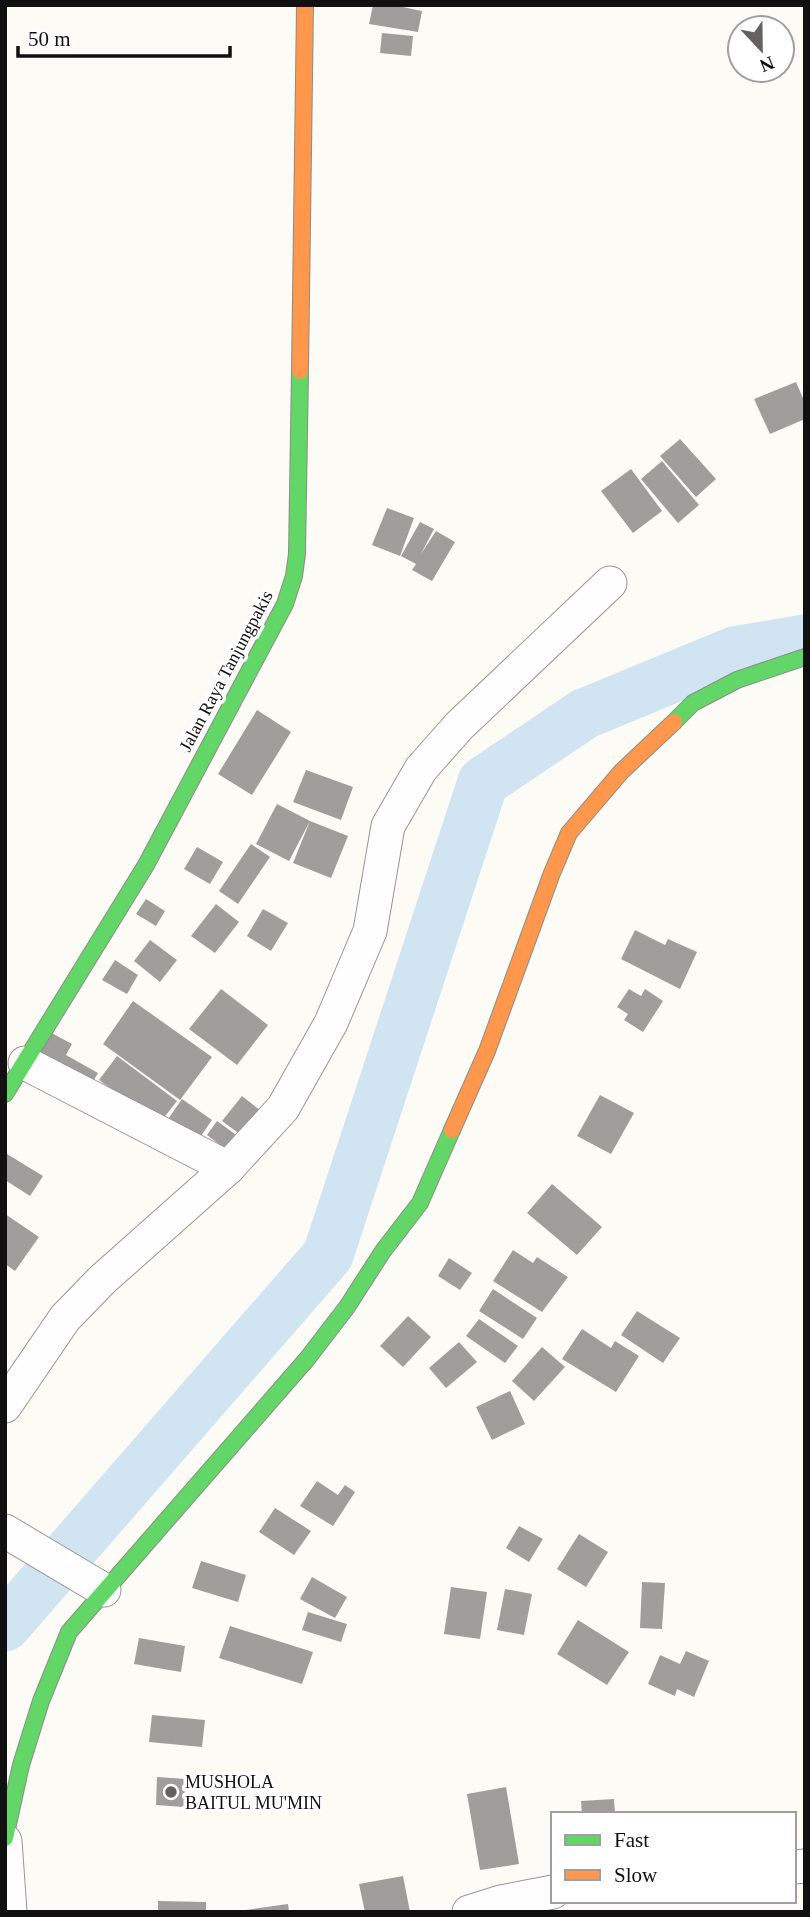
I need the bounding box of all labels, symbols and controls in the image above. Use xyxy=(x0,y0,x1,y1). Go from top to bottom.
scale bar xyxy=(18,14,229,58)
north arrow xyxy=(726,14,796,84)
text: 50 m xyxy=(28,27,71,51)
text: N xyxy=(757,52,777,77)
street label: Jalan Raya Tanjungpakis xyxy=(175,587,277,755)
place label: MUSHOLA BAITUL MU'MIN xyxy=(185,1772,322,1813)
marker: MUSHOLA BAITUL MU'MIN xyxy=(163,1784,179,1800)
legend xyxy=(551,1812,796,1903)
text: Fast xyxy=(614,1828,649,1852)
text: Slow xyxy=(614,1863,658,1887)

